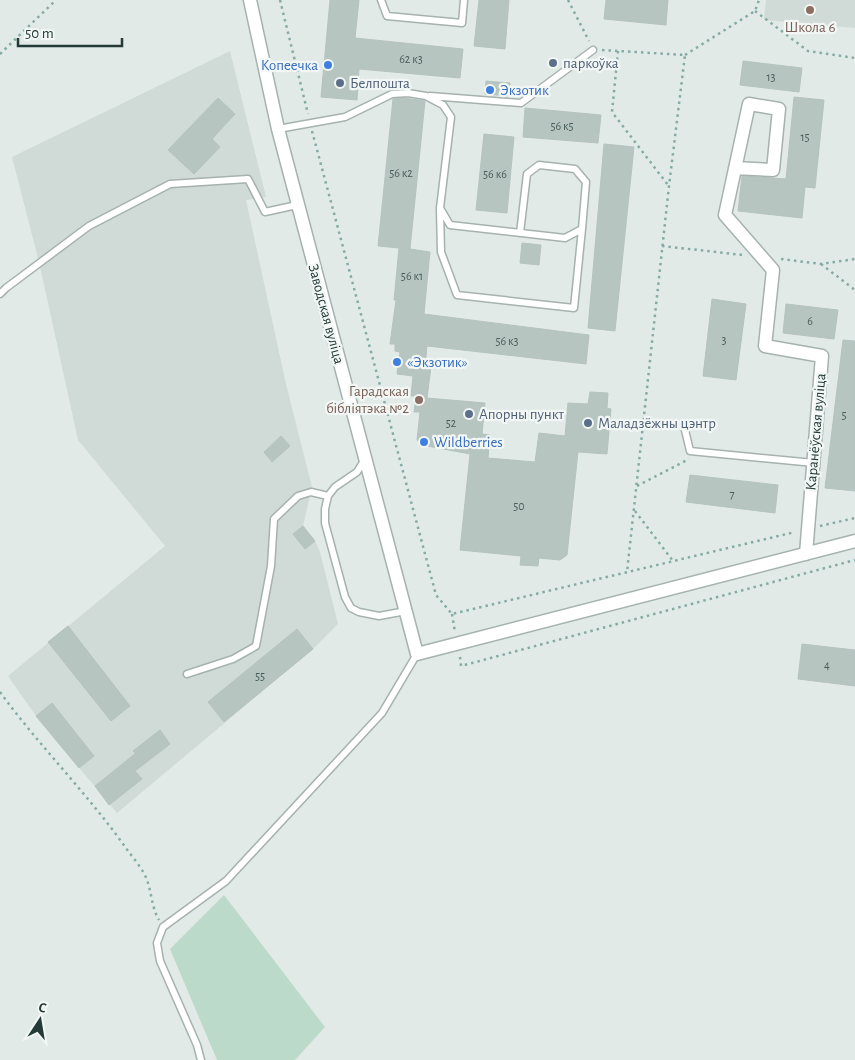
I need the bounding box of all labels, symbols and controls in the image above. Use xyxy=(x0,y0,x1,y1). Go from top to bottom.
marker: Школа 6 xyxy=(804,4,816,16)
scale bar xyxy=(18,15,121,47)
place label: Школа 6 xyxy=(785,20,835,35)
text: 50 m xyxy=(25,26,54,41)
house number: 62 к3 xyxy=(399,53,423,65)
place label: паркоўка xyxy=(563,56,619,71)
marker: паркоўка xyxy=(547,57,559,69)
place label: Копеечка xyxy=(261,58,318,73)
marker: Копеечка xyxy=(322,59,334,71)
house number: 13 xyxy=(766,71,776,83)
place label: Белпошта xyxy=(350,76,410,91)
marker: Белпошта xyxy=(334,77,346,89)
place label: Экзотик xyxy=(500,83,549,98)
marker: Экзотик xyxy=(484,84,496,96)
house number: 56 к5 xyxy=(550,120,574,132)
house number: 15 xyxy=(800,131,810,143)
house number: 56 к2 xyxy=(389,167,413,179)
house number: 56 к6 xyxy=(483,168,507,180)
street label: Заводская вуліца xyxy=(305,262,347,366)
house number: 56 к1 xyxy=(401,270,423,282)
house number: 6 xyxy=(807,315,813,327)
house number: 3 xyxy=(722,334,727,346)
house number: 56 к3 xyxy=(495,335,519,347)
place label: «Экзотик» xyxy=(407,355,468,370)
marker: «Экзотик» xyxy=(391,356,403,368)
street label: Каранёўская вуліца xyxy=(803,372,829,491)
place label: Гарадская бібліятэка №2 xyxy=(326,384,409,416)
marker: Гарадская бібліятэка №2 xyxy=(413,394,425,406)
place label: Апорны пункт xyxy=(479,407,565,422)
marker: Апорны пункт xyxy=(463,408,475,420)
house number: 5 xyxy=(841,409,847,421)
place label: Маладзёжны цэнтр xyxy=(598,416,716,431)
house number: 52 xyxy=(446,417,457,429)
marker: Маладзёжны цэнтр xyxy=(582,417,594,429)
place label: Wildberries xyxy=(434,435,503,450)
marker: Wildberries xyxy=(418,436,430,448)
house number: 7 xyxy=(729,488,735,500)
house number: 50 xyxy=(513,500,525,512)
house number: 4 xyxy=(824,659,830,671)
house number: 55 xyxy=(255,670,265,682)
north arrow xyxy=(15,995,65,1045)
text: С xyxy=(37,1001,48,1016)

